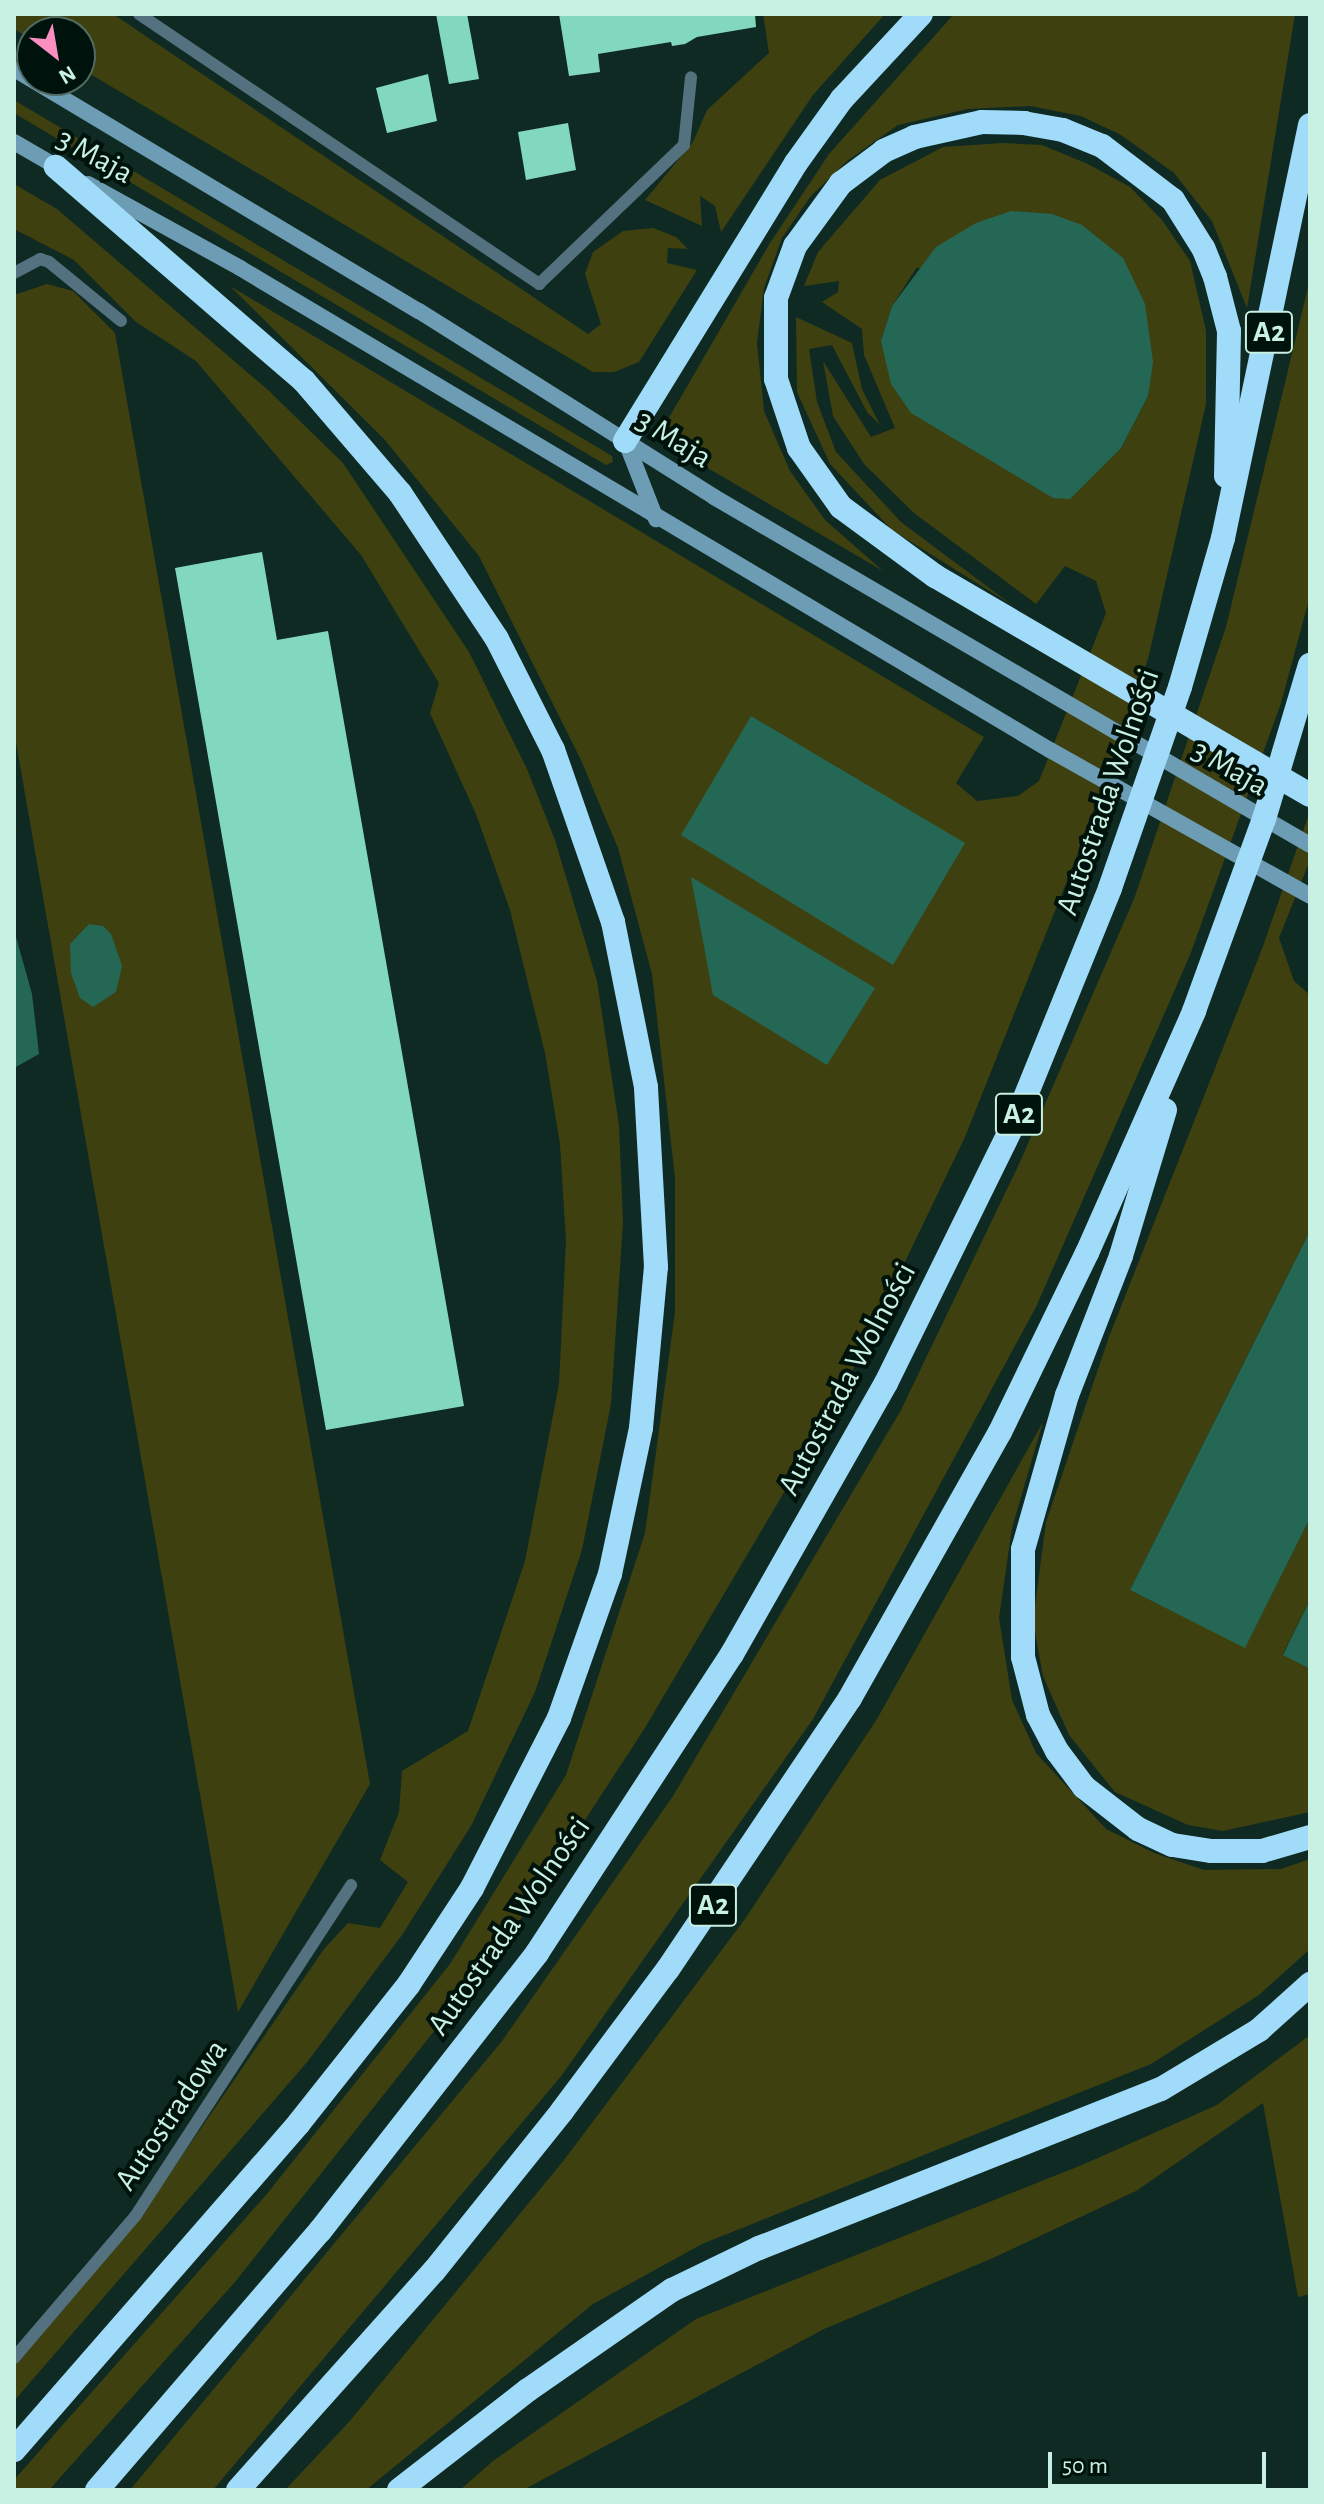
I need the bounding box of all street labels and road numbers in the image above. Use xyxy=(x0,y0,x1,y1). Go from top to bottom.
street label: 3 Maja xyxy=(50,119,140,193)
road number: A2 xyxy=(1243,306,1295,358)
street label: 3 Maja xyxy=(629,401,719,477)
street label: Autostrada Wolności xyxy=(1048,664,1168,920)
street label: 3 Maja xyxy=(1185,731,1275,805)
road number: A2 xyxy=(993,1088,1045,1140)
street label: Autostrada Wolności xyxy=(769,1256,925,1502)
street label: Autostrada Wolności xyxy=(419,1809,599,2043)
road number: A2 xyxy=(687,1879,739,1931)
street label: Autostradowa xyxy=(106,2032,236,2198)

